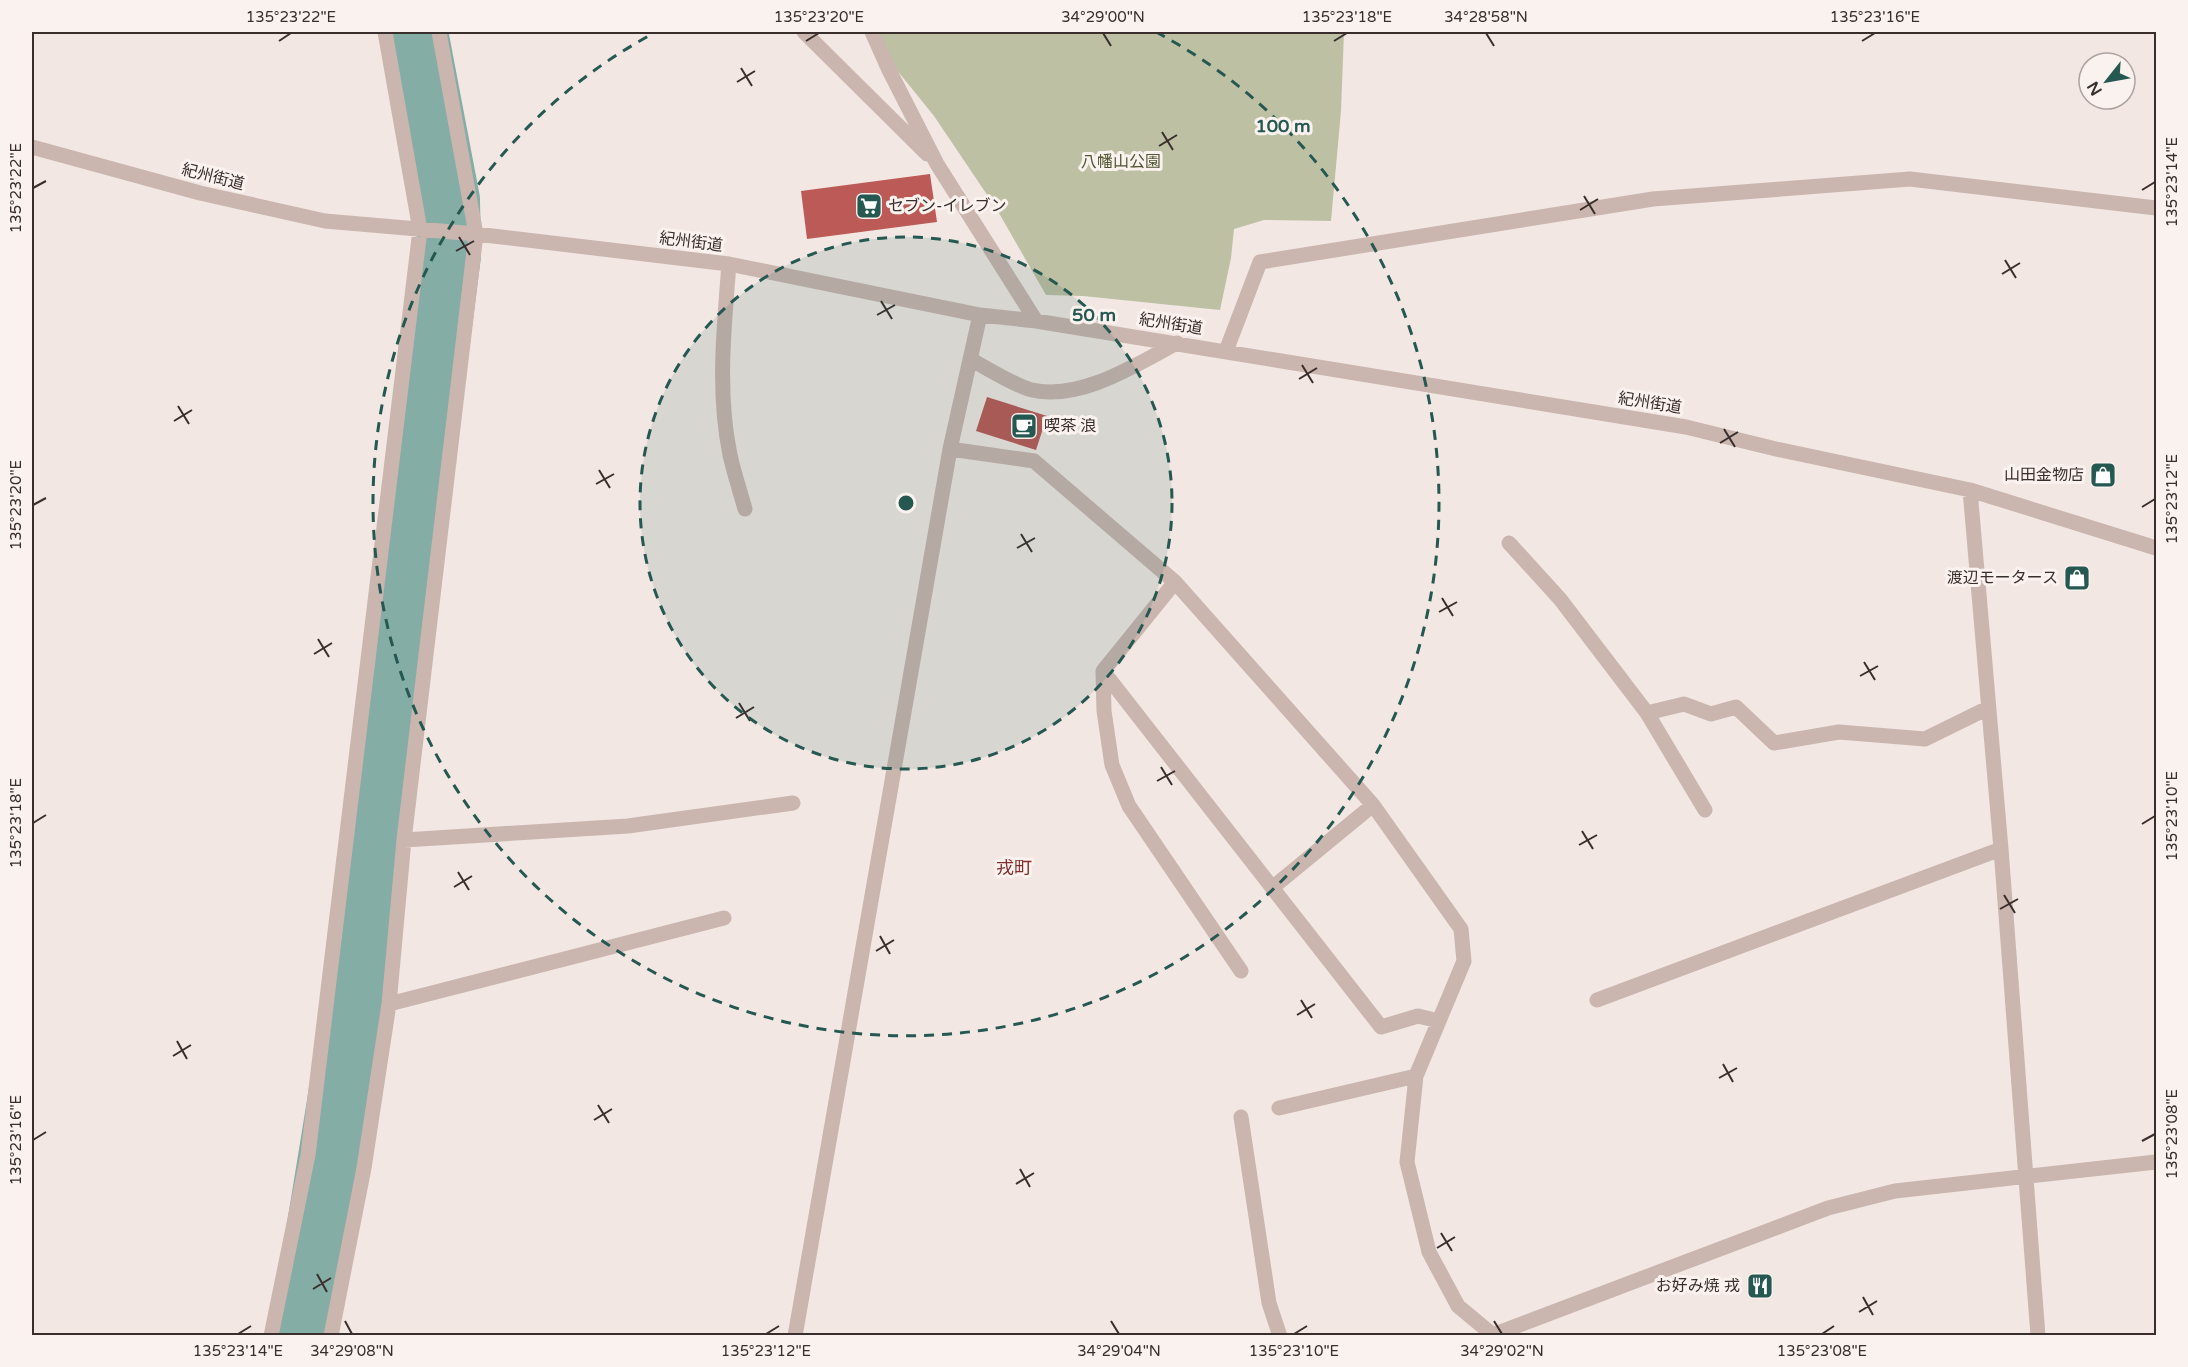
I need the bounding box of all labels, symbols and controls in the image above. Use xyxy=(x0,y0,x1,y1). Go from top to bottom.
text: 135°23'22"E xyxy=(246,8,336,26)
text: 135°23'20"E xyxy=(774,8,864,26)
text: 34°29'00"N xyxy=(1061,8,1145,26)
text: 135°23'18"E xyxy=(1302,8,1392,26)
text: 34°28'58"N xyxy=(1444,8,1528,26)
text: 135°23'16"E xyxy=(1830,8,1920,26)
north arrow xyxy=(2077,51,2137,111)
text: N xyxy=(2083,78,2107,99)
text: 100 m xyxy=(1255,115,1311,137)
text: 135°23'14"E xyxy=(2163,137,2181,227)
text: 135°23'22"E xyxy=(7,143,25,233)
park label: 八幡山公園 xyxy=(1081,152,1161,172)
street label: 紀州街道 xyxy=(180,160,246,194)
supermarket icon: セブン-イレブン xyxy=(854,191,884,221)
place label: セブン-イレブン xyxy=(888,196,1007,216)
street label: 紀州街道 xyxy=(658,228,724,256)
text: 50 m xyxy=(1072,304,1116,326)
street label: 紀州街道 xyxy=(1138,309,1204,339)
street label: 紀州街道 xyxy=(1617,388,1683,418)
cafe icon: 喫茶 浪 xyxy=(1009,411,1039,441)
place label: 喫茶 浪 xyxy=(1044,416,1096,436)
text: 135°23'12"E xyxy=(2163,454,2181,544)
text: 135°23'20"E xyxy=(7,460,25,550)
shop icon: 山田金物店 xyxy=(2088,460,2118,490)
place label: 山田金物店 xyxy=(2004,465,2084,485)
centre of rings xyxy=(896,493,916,513)
shop icon: 渡辺モータース xyxy=(2062,563,2092,593)
place label: 渡辺モータース xyxy=(1947,568,2058,588)
text: 135°23'10"E xyxy=(2163,771,2181,861)
text: 135°23'18"E xyxy=(7,778,25,868)
district label: 戎町 xyxy=(996,857,1032,879)
text: 135°23'08"E xyxy=(2163,1089,2181,1179)
text: 135°23'16"E xyxy=(7,1095,25,1185)
restaurant icon: お好み焼 戎 xyxy=(1745,1271,1775,1301)
place label: お好み焼 戎 xyxy=(1656,1276,1740,1296)
text: 135°23'14"E xyxy=(193,1342,283,1360)
text: 34°29'08"N xyxy=(310,1342,394,1360)
text: 135°23'12"E xyxy=(721,1342,811,1360)
text: 34°29'04"N xyxy=(1077,1342,1161,1360)
text: 135°23'10"E xyxy=(1249,1342,1339,1360)
text: 34°29'02"N xyxy=(1460,1342,1544,1360)
text: 135°23'08"E xyxy=(1777,1342,1867,1360)

